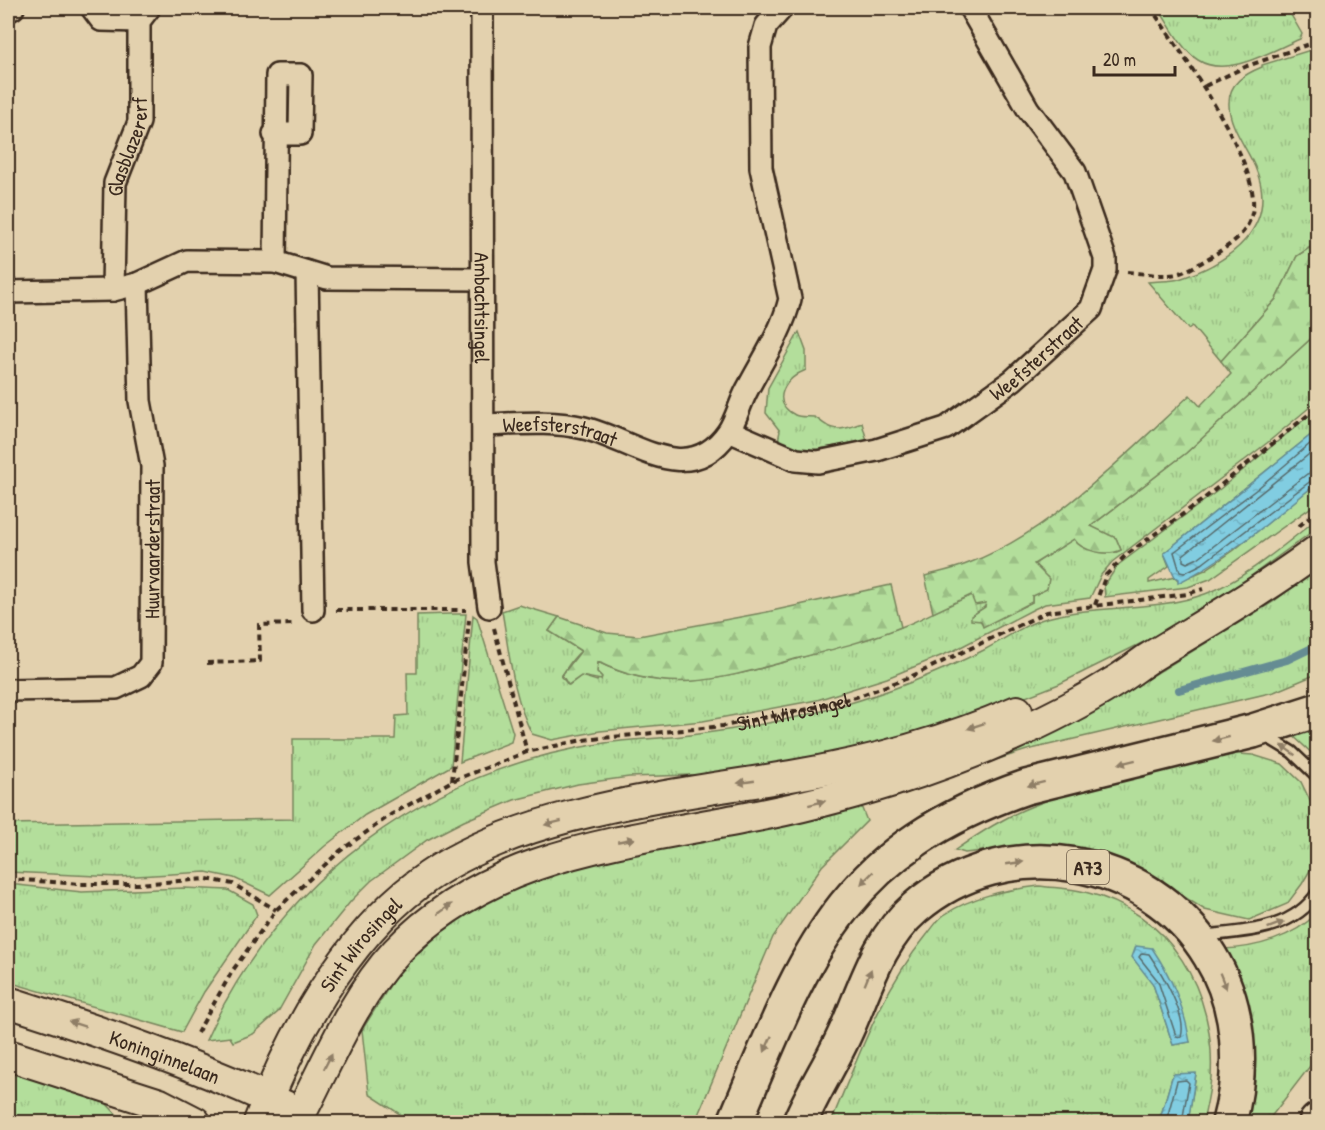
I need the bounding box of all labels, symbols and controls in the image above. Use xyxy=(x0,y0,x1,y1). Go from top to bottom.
scale bar xyxy=(1094,39,1175,77)
text: 20 m xyxy=(1103,47,1136,72)
street label: Glasblazererf xyxy=(100,96,154,196)
street label: Ambachtsingel xyxy=(468,252,497,364)
street label: Weefsterstraat xyxy=(983,308,1090,407)
street label: Weefsterstraat xyxy=(502,409,623,453)
street label: Huurvaarderstraat xyxy=(137,479,166,619)
street label: Sint Wirosingel xyxy=(734,684,854,738)
one-way arrow xyxy=(967,722,985,732)
one-way arrow xyxy=(1212,734,1231,744)
one-way arrow xyxy=(1281,744,1297,756)
one-way arrow xyxy=(1117,758,1136,767)
one-way arrow xyxy=(737,777,756,786)
one-way arrow xyxy=(1027,780,1045,790)
one-way arrow xyxy=(808,797,826,807)
one-way arrow xyxy=(544,818,563,828)
one-way arrow xyxy=(616,835,635,844)
road number: A73 xyxy=(1067,850,1109,884)
one-way arrow xyxy=(1005,859,1024,868)
one-way arrow xyxy=(861,870,875,884)
street label: Sint Wirosingel xyxy=(312,889,408,997)
one-way arrow xyxy=(437,904,453,915)
one-way arrow xyxy=(1267,919,1285,929)
one-way arrow xyxy=(863,967,873,985)
one-way arrow xyxy=(1218,973,1228,991)
one-way arrow xyxy=(68,1019,86,1028)
street label: Koninginnelaan xyxy=(106,1022,225,1091)
one-way arrow xyxy=(763,1036,773,1054)
one-way arrow xyxy=(323,1053,332,1070)

